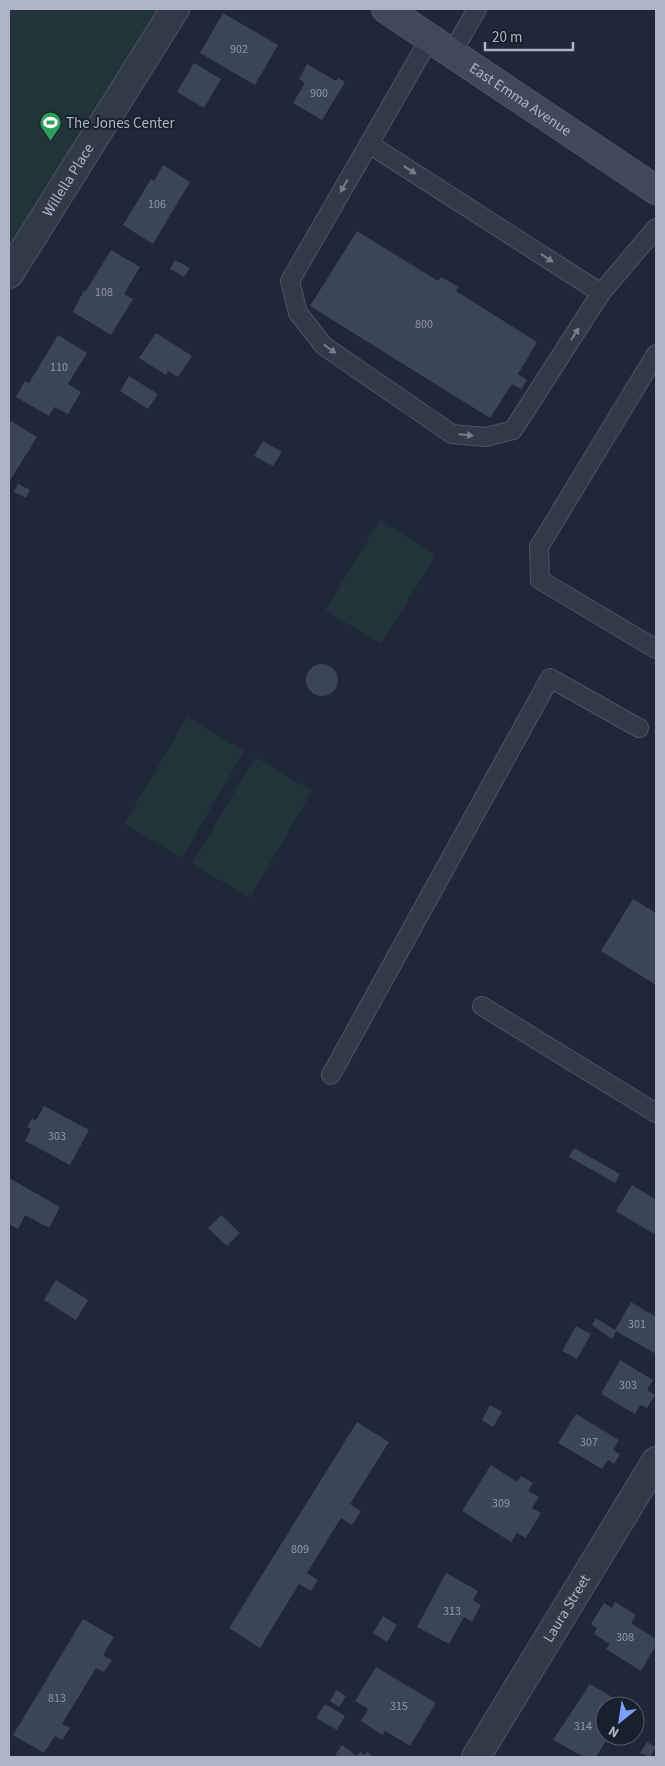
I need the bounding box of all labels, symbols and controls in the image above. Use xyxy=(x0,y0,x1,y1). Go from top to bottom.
scale bar xyxy=(485,20,572,52)
text: 20 m xyxy=(492,27,522,48)
house number: 902 xyxy=(230,41,248,58)
street label: East Emma Avenue xyxy=(465,57,576,141)
house number: 900 xyxy=(310,85,328,102)
sports icon: The Jones Center xyxy=(38,111,62,142)
place label: The Jones Center xyxy=(66,113,175,134)
street label: Willella Place xyxy=(37,139,99,221)
one-way arrow xyxy=(403,165,416,175)
one-way arrow xyxy=(340,180,349,193)
house number: 106 xyxy=(148,196,166,213)
one-way arrow xyxy=(540,253,553,263)
house number: 108 xyxy=(95,284,113,301)
house number: 800 xyxy=(415,316,433,333)
one-way arrow xyxy=(570,327,580,341)
one-way arrow xyxy=(323,344,336,355)
house number: 110 xyxy=(50,359,68,376)
one-way arrow xyxy=(458,431,474,439)
house number: 303 xyxy=(48,1128,66,1145)
house number: 301 xyxy=(628,1316,646,1333)
house number: 303 xyxy=(619,1377,637,1394)
house number: 307 xyxy=(580,1434,598,1451)
house number: 309 xyxy=(492,1495,510,1512)
house number: 809 xyxy=(291,1541,309,1558)
street label: Laura Street xyxy=(538,1570,595,1646)
house number: 313 xyxy=(443,1603,461,1620)
house number: 308 xyxy=(616,1629,634,1646)
house number: 813 xyxy=(48,1690,66,1707)
north arrow xyxy=(595,1696,645,1746)
house number: 315 xyxy=(390,1698,408,1715)
house number: 314 xyxy=(574,1718,592,1735)
text: N xyxy=(605,1720,623,1742)

